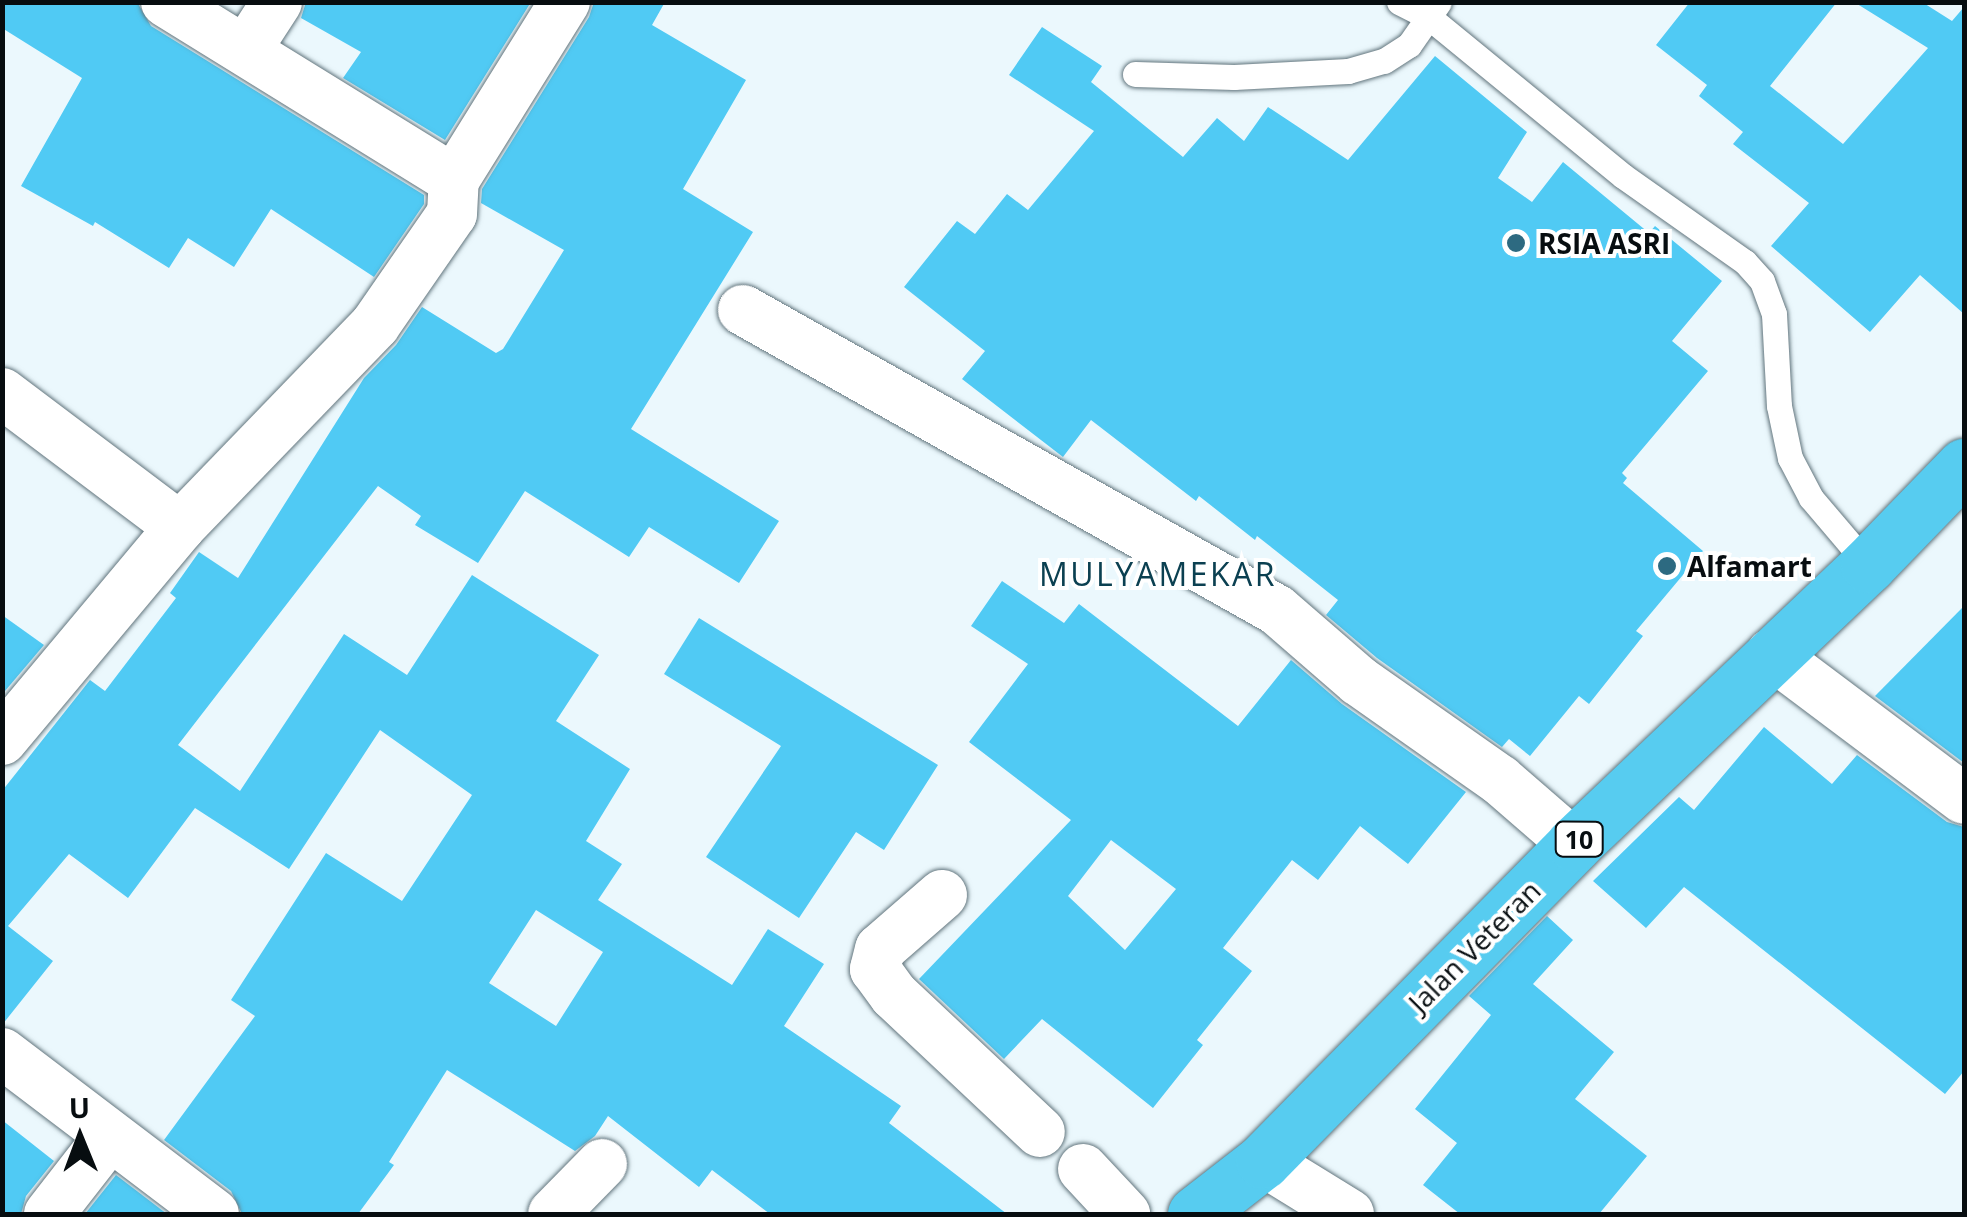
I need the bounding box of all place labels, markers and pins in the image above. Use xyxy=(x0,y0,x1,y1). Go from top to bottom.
place label: RSIA ASRI xyxy=(1538,226,1670,260)
marker: RSIA ASRI xyxy=(1503,230,1529,256)
place label: Alfamart xyxy=(1687,549,1812,583)
marker: Alfamart xyxy=(1656,555,1678,577)

